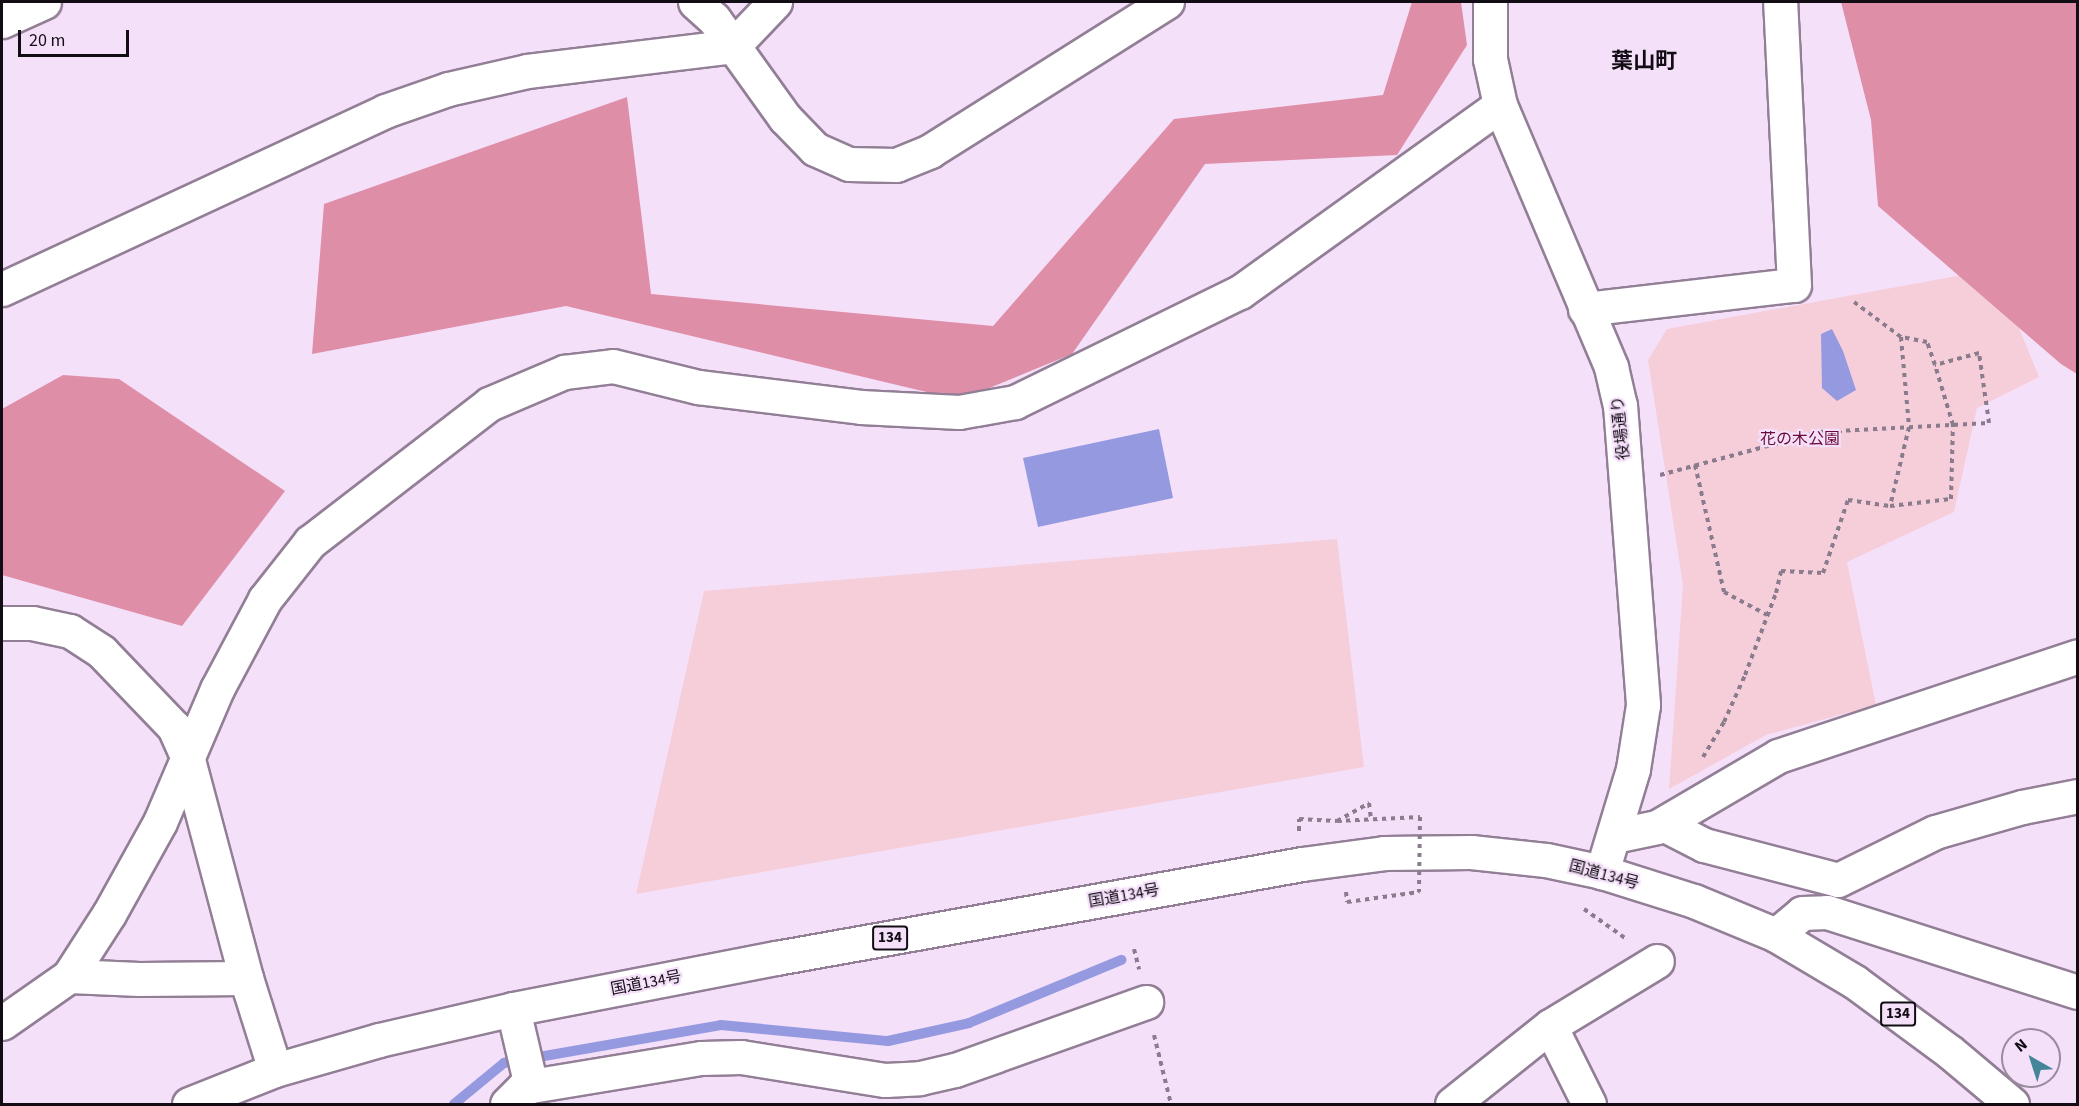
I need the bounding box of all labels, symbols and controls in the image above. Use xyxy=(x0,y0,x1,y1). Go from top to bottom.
scale bar xyxy=(21,18,132,56)
text: 20 m xyxy=(29,28,65,53)
district label: 葉山町 xyxy=(1611,49,1677,75)
street label: 役場通り xyxy=(1608,395,1634,461)
park label: 花の木公園 xyxy=(1760,429,1840,449)
street label: 国道134号 xyxy=(1567,856,1641,894)
street label: 国道134号 xyxy=(1087,880,1161,912)
road number: 134 xyxy=(872,926,908,950)
street label: 国道134号 xyxy=(609,967,683,999)
road number: 134 xyxy=(1880,1002,1916,1026)
north arrow xyxy=(2001,1028,2061,1088)
text: N xyxy=(2010,1034,2032,1057)

